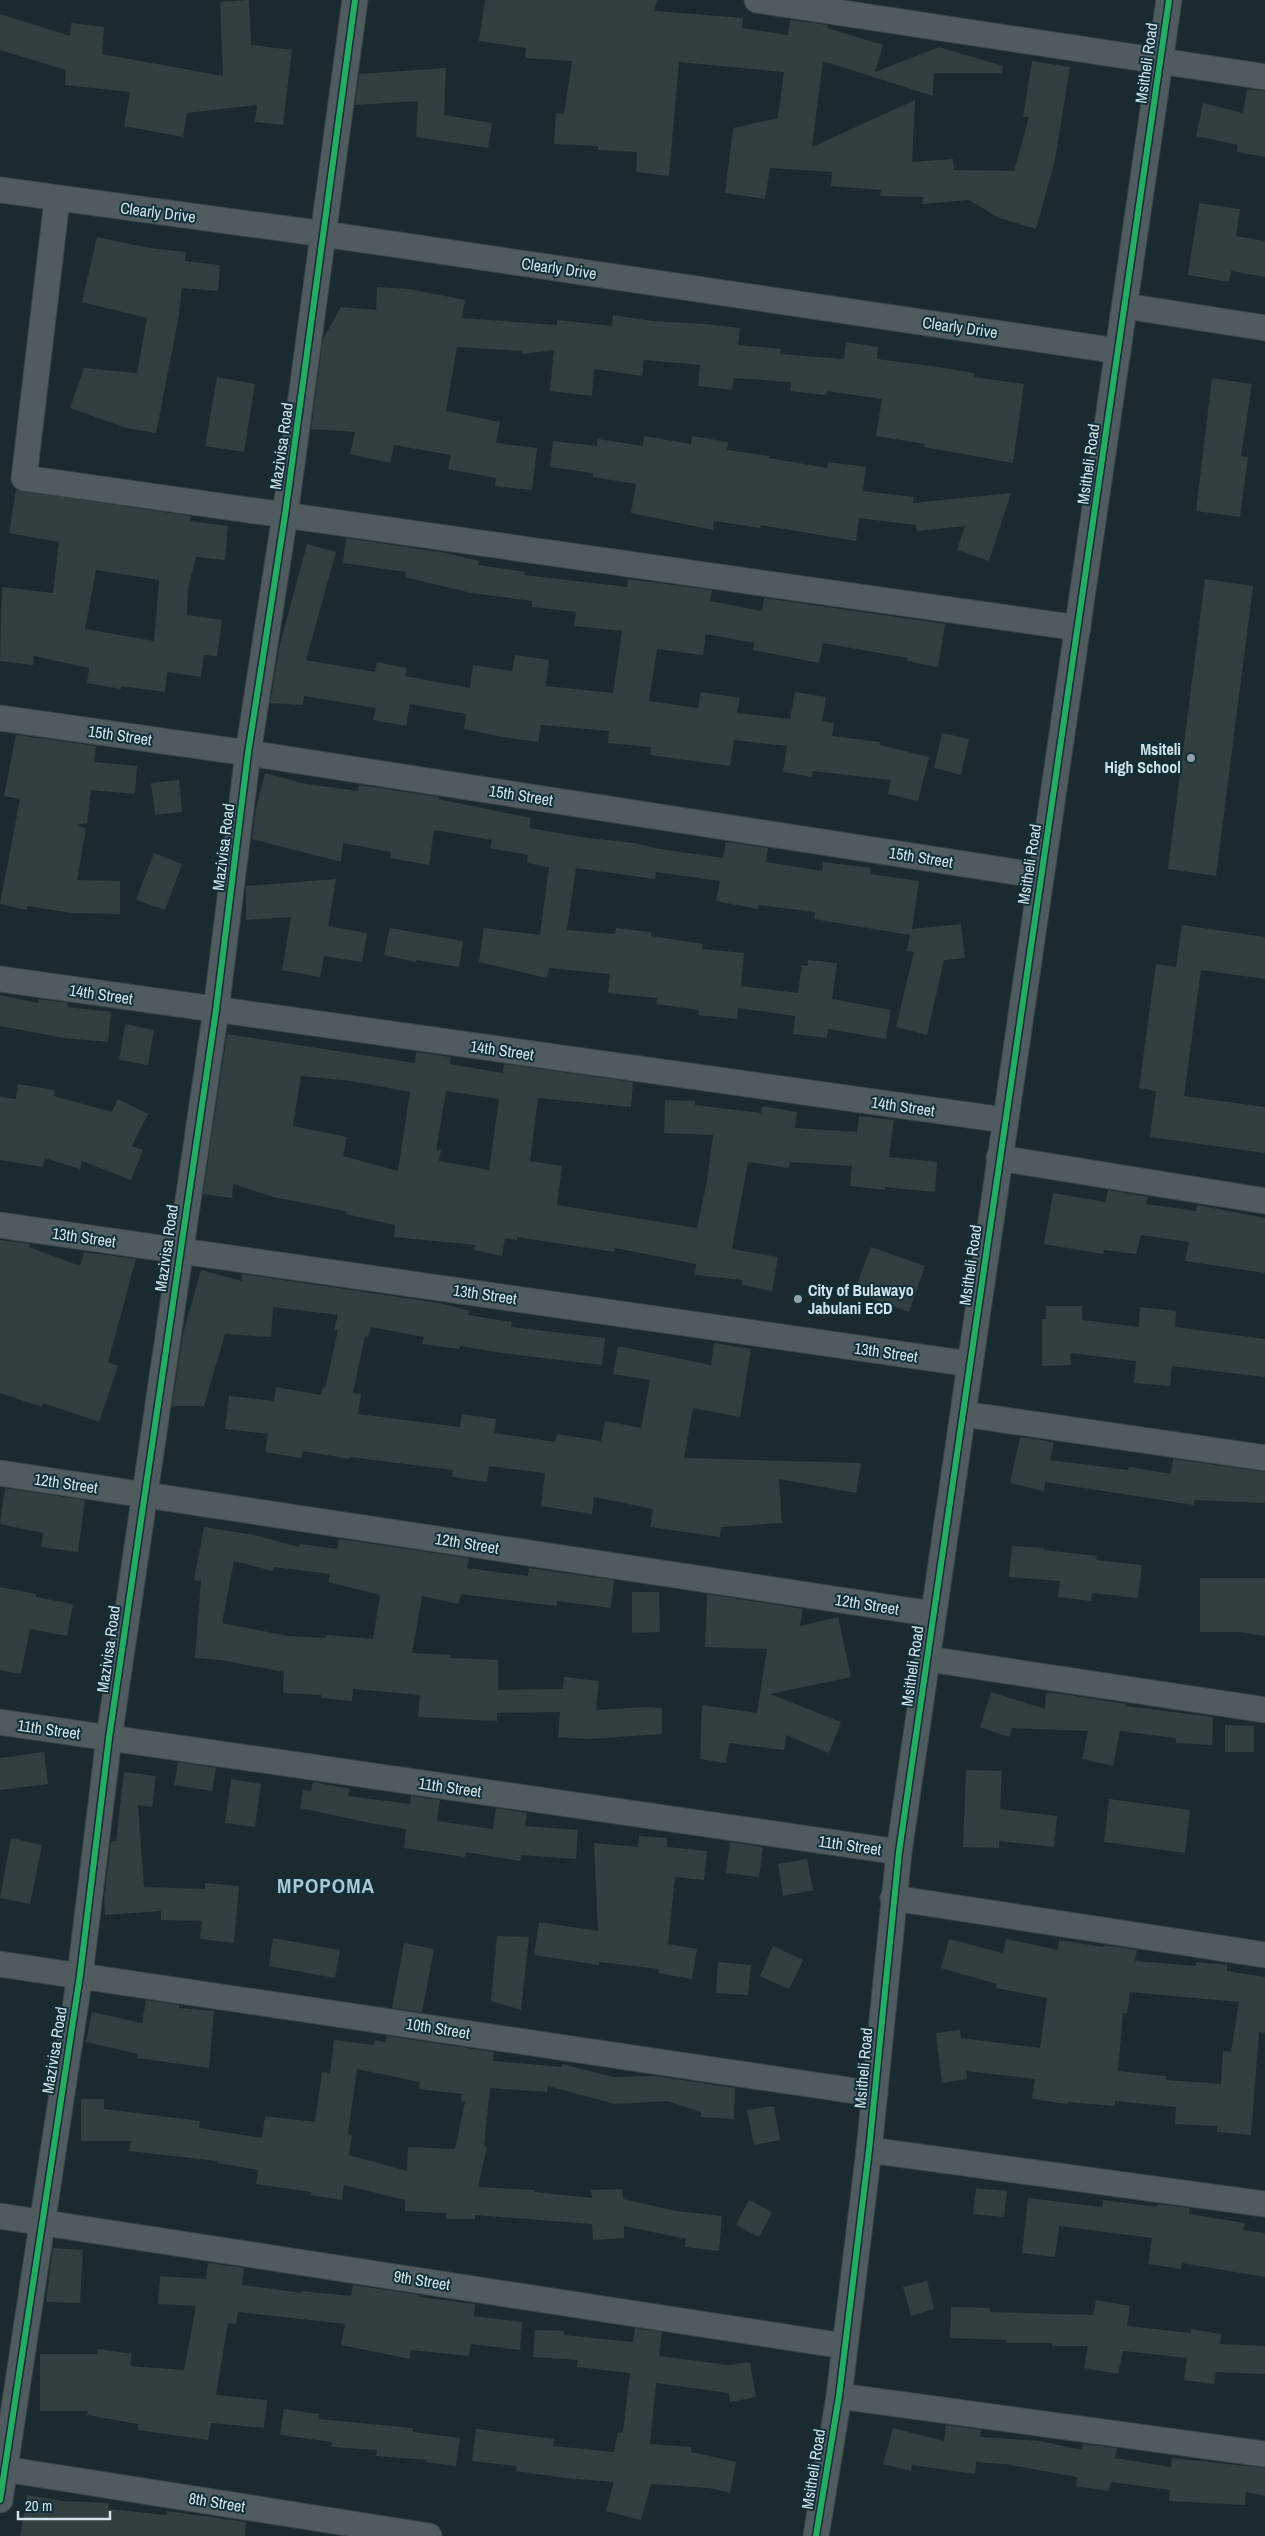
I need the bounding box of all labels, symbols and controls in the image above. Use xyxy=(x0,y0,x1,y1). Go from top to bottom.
street label: Msitheli Road xyxy=(1129,21,1163,105)
street label: Clearly Drive xyxy=(119,196,197,228)
street label: Clearly Drive xyxy=(520,252,598,284)
street label: Clearly Drive xyxy=(921,311,999,343)
street label: Mazivisa Road xyxy=(264,401,298,491)
street label: Msitheli Road xyxy=(1071,422,1105,506)
street label: 15th Street xyxy=(87,720,154,750)
place label: Msiteli High School xyxy=(1104,738,1181,778)
marker: Msiteli High School xyxy=(1185,752,1197,764)
street label: 15th Street xyxy=(488,779,555,811)
street label: Mazivisa Road xyxy=(207,802,239,892)
street label: Msitheli Road xyxy=(1012,822,1046,906)
street label: 15th Street xyxy=(888,841,955,873)
street label: 14th Street xyxy=(68,979,135,1009)
street label: 14th Street xyxy=(469,1035,536,1065)
street label: 14th Street xyxy=(870,1091,937,1121)
street label: Mazivisa Road xyxy=(149,1203,183,1293)
street label: 13th Street xyxy=(51,1222,118,1252)
street label: Msitheli Road xyxy=(953,1223,987,1307)
street label: 13th Street xyxy=(452,1279,519,1309)
place label: City of Bulawayo Jabulani ECD xyxy=(808,1279,914,1319)
marker: City of Bulawayo Jabulani ECD xyxy=(792,1293,804,1305)
street label: 13th Street xyxy=(853,1337,920,1367)
street label: 12th Street xyxy=(33,1468,100,1498)
street label: 12th Street xyxy=(434,1527,501,1559)
street label: 12th Street xyxy=(834,1588,901,1620)
street label: Mazivisa Road xyxy=(91,1604,125,1694)
street label: Msitheli Road xyxy=(895,1624,929,1708)
street label: 11th Street xyxy=(16,1714,82,1744)
street label: 11th Street xyxy=(417,1772,483,1802)
street label: 11th Street xyxy=(817,1830,883,1860)
district label: MPOPOMA xyxy=(277,1871,375,1900)
street label: Mazivisa Road xyxy=(36,2005,72,2095)
street label: 10th Street xyxy=(405,2012,472,2044)
street label: Msitheli Road xyxy=(849,2027,877,2109)
street label: 9th Street xyxy=(392,2265,452,2295)
street label: Msitheli Road xyxy=(796,2427,830,2511)
street label: 8th Street xyxy=(187,2487,247,2517)
scale bar xyxy=(18,2488,110,2520)
text: 20 m xyxy=(25,2495,52,2516)

